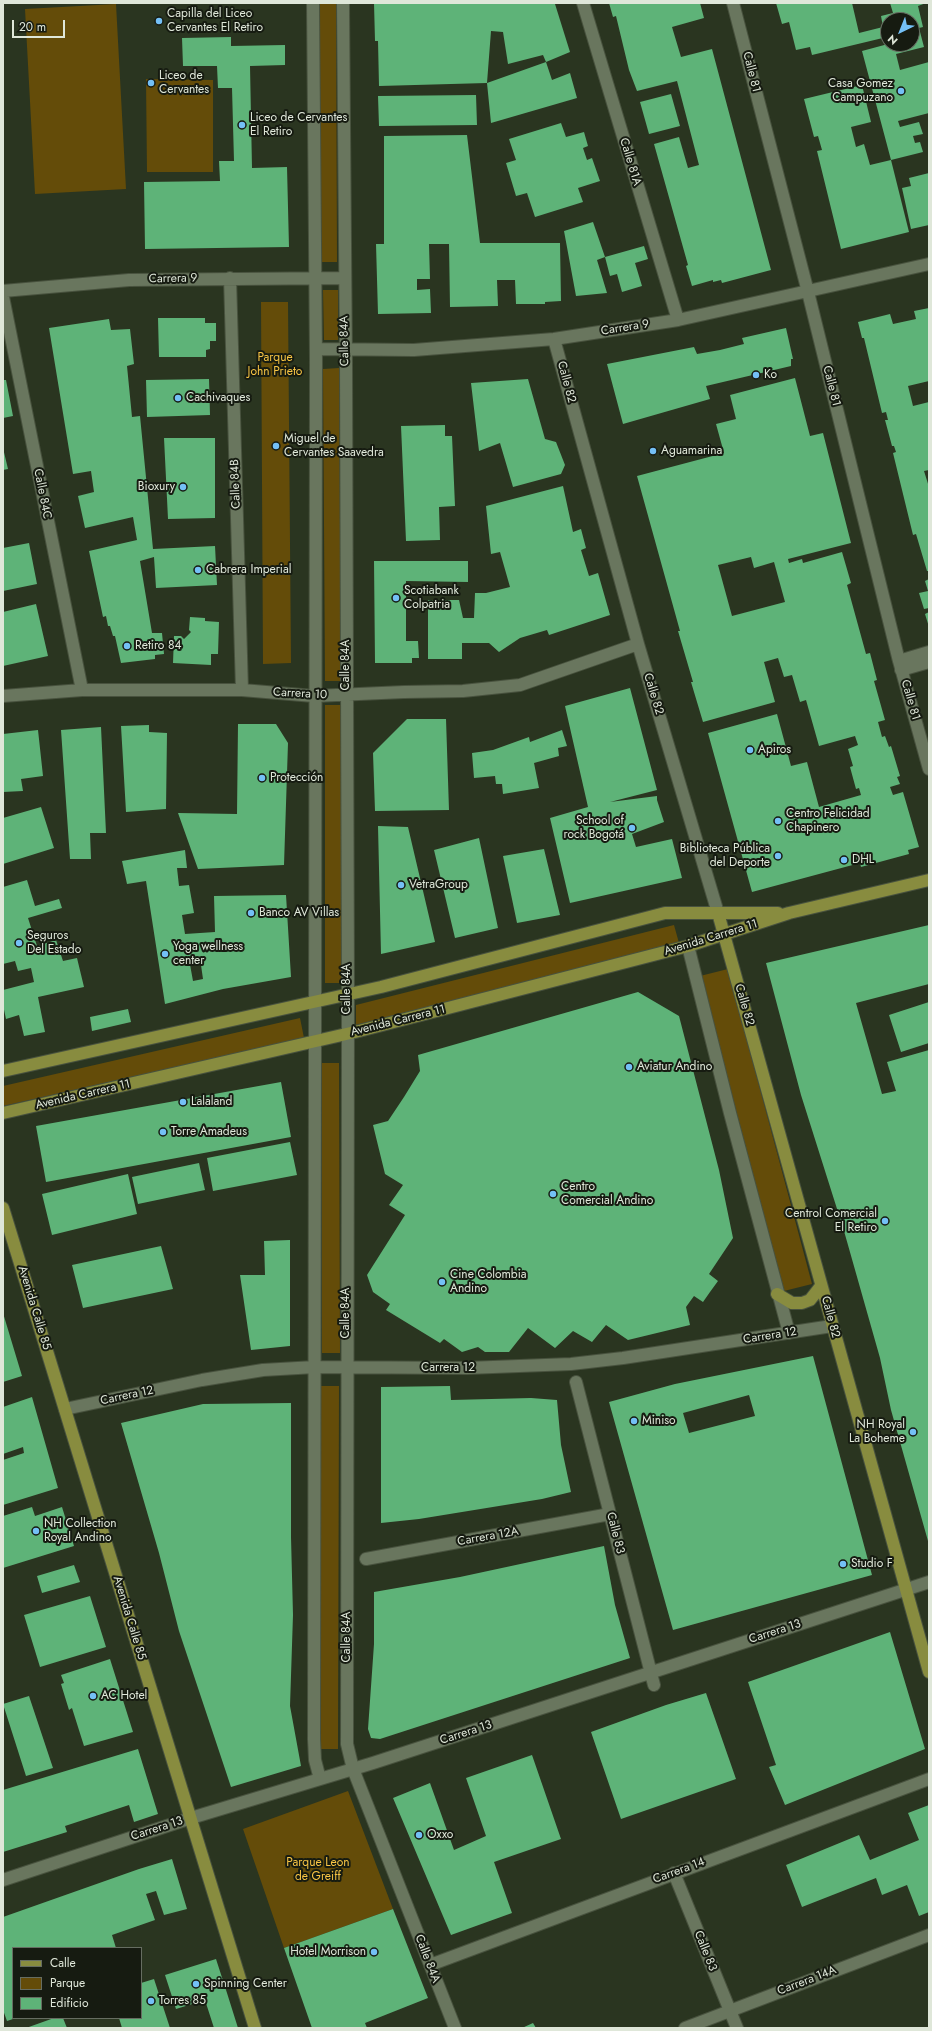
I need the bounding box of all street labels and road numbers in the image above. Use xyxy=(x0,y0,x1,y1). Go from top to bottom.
street label: Calle 81 xyxy=(739,50,763,94)
street label: Calle 81A xyxy=(616,136,644,188)
street label: Carrera 9 xyxy=(149,271,197,287)
street label: Calle 84A xyxy=(337,315,353,367)
street label: Carrera 9 xyxy=(600,317,650,339)
street label: Calle 82 xyxy=(554,360,578,404)
street label: Calle 81 xyxy=(819,364,843,408)
street label: Calle 84B xyxy=(228,459,244,509)
street label: Calle 84C xyxy=(30,468,54,520)
street label: Calle 84A xyxy=(339,640,353,690)
street label: Calle 82 xyxy=(640,671,666,717)
street label: Calle 81 xyxy=(897,678,923,722)
street label: Carrera 10 xyxy=(273,685,327,703)
street label: Avenida Carrera 11 xyxy=(663,917,759,959)
street label: Calle 84A xyxy=(340,964,354,1014)
street label: Calle 82 xyxy=(731,983,757,1027)
street label: Avenida Carrera 11 xyxy=(349,1002,447,1040)
street label: Avenida Carrera 11 xyxy=(34,1077,132,1113)
street label: Avenida Calle 85 xyxy=(14,1264,54,1352)
street label: Calle 84A xyxy=(339,1288,353,1338)
street label: Calle 82 xyxy=(818,1295,842,1339)
street label: Carrera 12 xyxy=(742,1325,798,1347)
street label: Carrera 12 xyxy=(421,1361,475,1375)
street label: Carrera 12 xyxy=(99,1383,155,1409)
street label: Calle 83 xyxy=(603,1511,627,1555)
street label: Carrera 12A xyxy=(456,1525,520,1549)
street label: Avenida Calle 85 xyxy=(109,1574,149,1662)
street label: Calle 84A xyxy=(340,1612,354,1662)
street label: Carrera 13 xyxy=(747,1617,803,1647)
street label: Carrera 13 xyxy=(438,1718,494,1748)
street label: Carrera 13 xyxy=(129,1814,185,1844)
street label: Carrera 14 xyxy=(651,1855,707,1887)
street label: Calle 83 xyxy=(690,1929,720,1973)
street label: Calle 84A xyxy=(411,1933,443,1985)
street label: Carrera 14A xyxy=(775,1963,839,1999)

